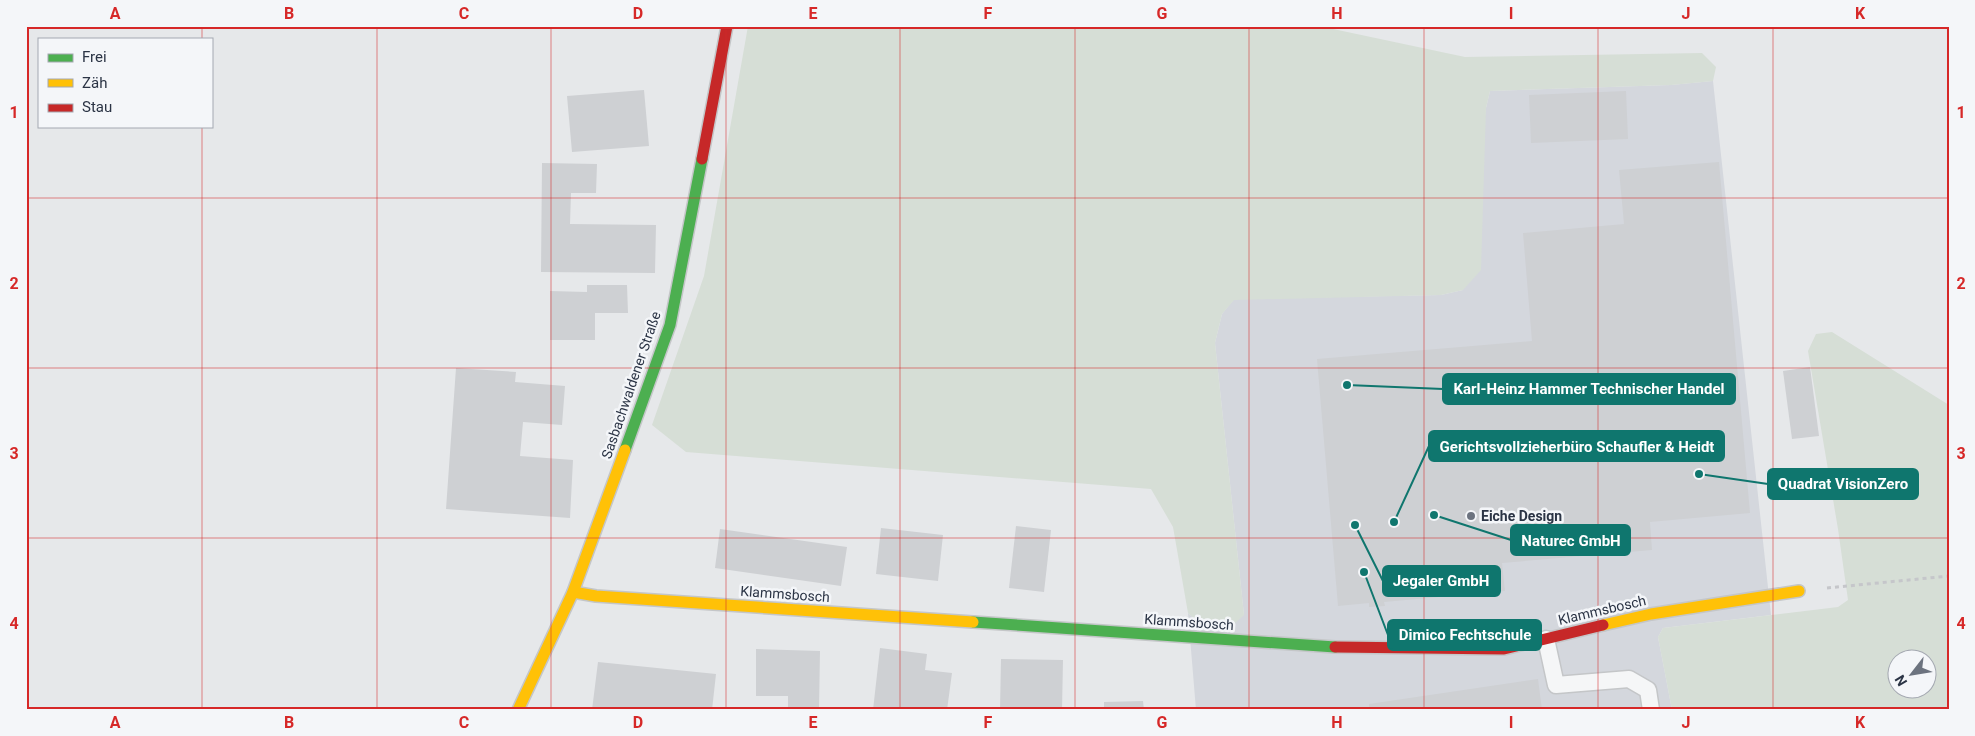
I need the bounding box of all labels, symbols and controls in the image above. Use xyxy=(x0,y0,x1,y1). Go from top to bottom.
text: A xyxy=(110,4,121,23)
text: B xyxy=(284,4,294,23)
text: C xyxy=(459,4,469,23)
text: D xyxy=(633,4,643,23)
text: E xyxy=(809,4,818,23)
text: F xyxy=(984,4,993,23)
text: G xyxy=(1157,4,1168,23)
text: H xyxy=(1331,4,1343,23)
text: I xyxy=(1509,4,1513,23)
text: J xyxy=(1682,4,1690,23)
text: K xyxy=(1855,4,1866,23)
legend xyxy=(38,38,212,128)
text: Frei xyxy=(82,48,107,66)
text: Zäh xyxy=(82,74,107,92)
text: Stau xyxy=(82,98,112,116)
text: 1 xyxy=(9,103,19,122)
text: 1 xyxy=(1956,103,1966,122)
text: 2 xyxy=(9,274,19,293)
text: 2 xyxy=(1956,274,1966,293)
street label: Sasbachwaldener Straße xyxy=(598,309,664,461)
callout: Karl-Heinz Hammer Technischer Handel xyxy=(1443,374,1735,404)
text: Karl-Heinz Hammer Technischer Handel xyxy=(1454,380,1725,398)
callout: Gerichtsvollzieherbüro Schaufler & Heidt xyxy=(1429,431,1724,461)
text: Gerichtsvollzieherbüro Schaufler & Heidt xyxy=(1440,438,1714,456)
text: 3 xyxy=(9,444,19,463)
text: 3 xyxy=(1956,444,1966,463)
callout: Quadrat VisionZero xyxy=(1768,469,1918,499)
text: Quadrat VisionZero xyxy=(1778,475,1908,493)
place label: Eiche Design xyxy=(1481,508,1562,524)
marker: Eiche Design xyxy=(1465,510,1477,522)
callout: Naturec GmbH xyxy=(1511,525,1630,555)
text: Naturec GmbH xyxy=(1521,532,1621,550)
callout: Jegaler GmbH xyxy=(1383,566,1500,596)
text: Jegaler GmbH xyxy=(1393,572,1489,590)
street label: Klammsbosch xyxy=(740,583,830,605)
street label: Klammsbosch xyxy=(1556,592,1648,628)
street label: Klammsbosch xyxy=(1144,611,1234,633)
text: 4 xyxy=(9,614,19,633)
text: 4 xyxy=(1956,614,1966,633)
callout: Dimico Fechtschule xyxy=(1388,620,1541,650)
text: Dimico Fechtschule xyxy=(1399,626,1531,644)
north arrow xyxy=(1888,648,1938,698)
text: N xyxy=(1891,672,1910,689)
text: A xyxy=(110,713,121,732)
text: B xyxy=(284,713,294,732)
text: C xyxy=(459,713,469,732)
text: D xyxy=(633,713,643,732)
text: E xyxy=(809,713,818,732)
text: F xyxy=(984,713,993,732)
text: G xyxy=(1157,713,1168,732)
text: H xyxy=(1331,713,1343,732)
text: I xyxy=(1509,713,1513,732)
text: J xyxy=(1682,713,1690,732)
text: K xyxy=(1855,713,1866,732)

